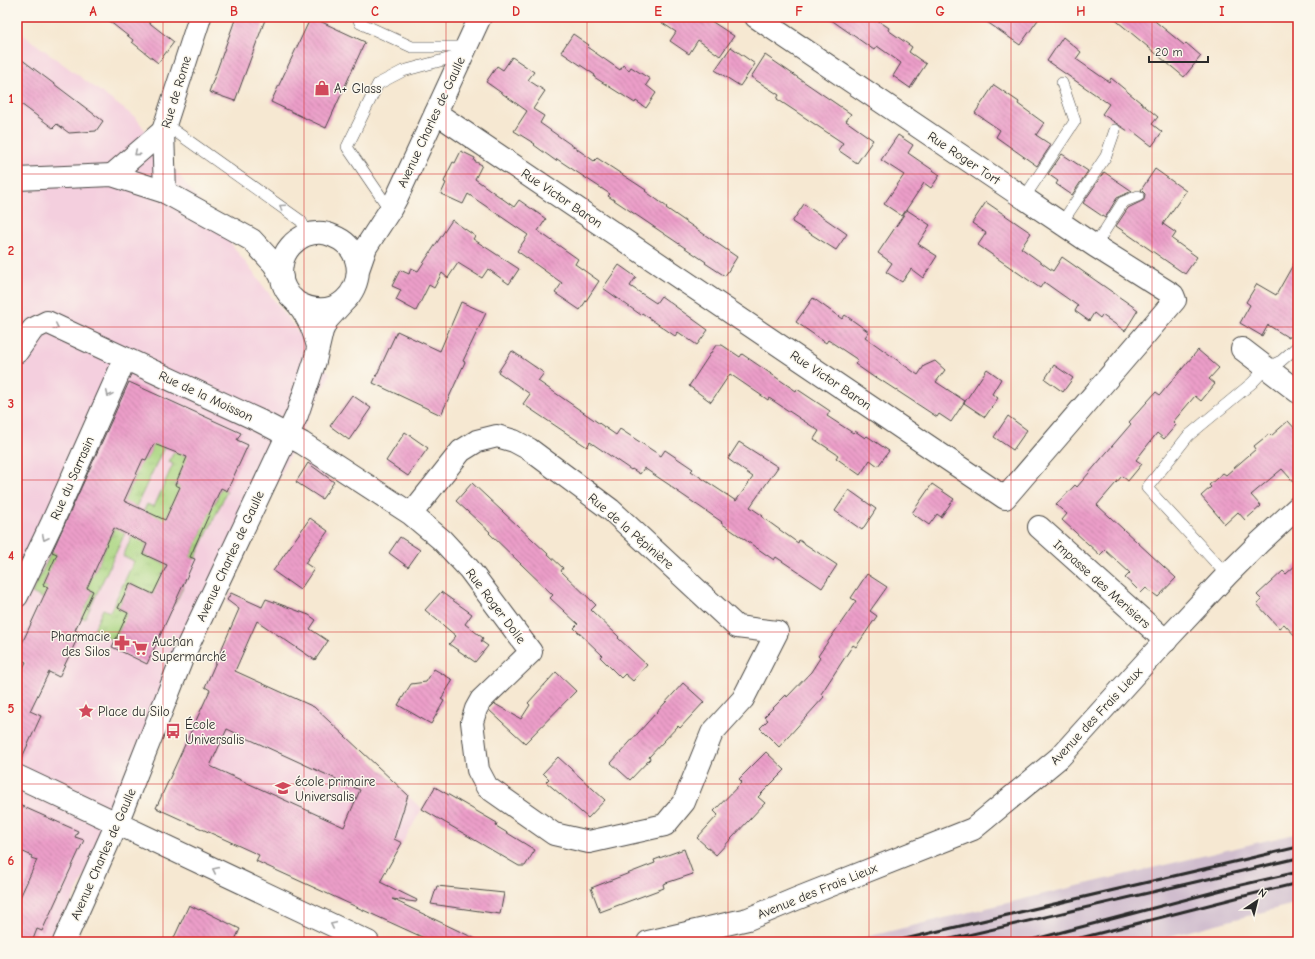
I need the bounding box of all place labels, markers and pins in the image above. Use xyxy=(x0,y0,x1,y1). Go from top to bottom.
shop icon: A+ Glass xyxy=(313,79,331,97)
place label: A+ Glass xyxy=(334,81,381,96)
place label: Pharmacie des Silos xyxy=(51,629,110,659)
pharmacy icon: Pharmacie des Silos xyxy=(113,634,131,652)
place label: Auchan Supermarché xyxy=(152,634,227,664)
supermarket icon: Auchan Supermarché xyxy=(131,639,149,657)
place icon: Place du Silo xyxy=(77,702,95,720)
place label: Place du Silo xyxy=(98,704,170,719)
place label: École Universalis xyxy=(185,716,244,747)
bus stop icon: École Universalis xyxy=(164,722,182,740)
place label: école primaire Universalis xyxy=(295,774,376,804)
school or university icon: école primaire Universalis xyxy=(274,779,292,797)

